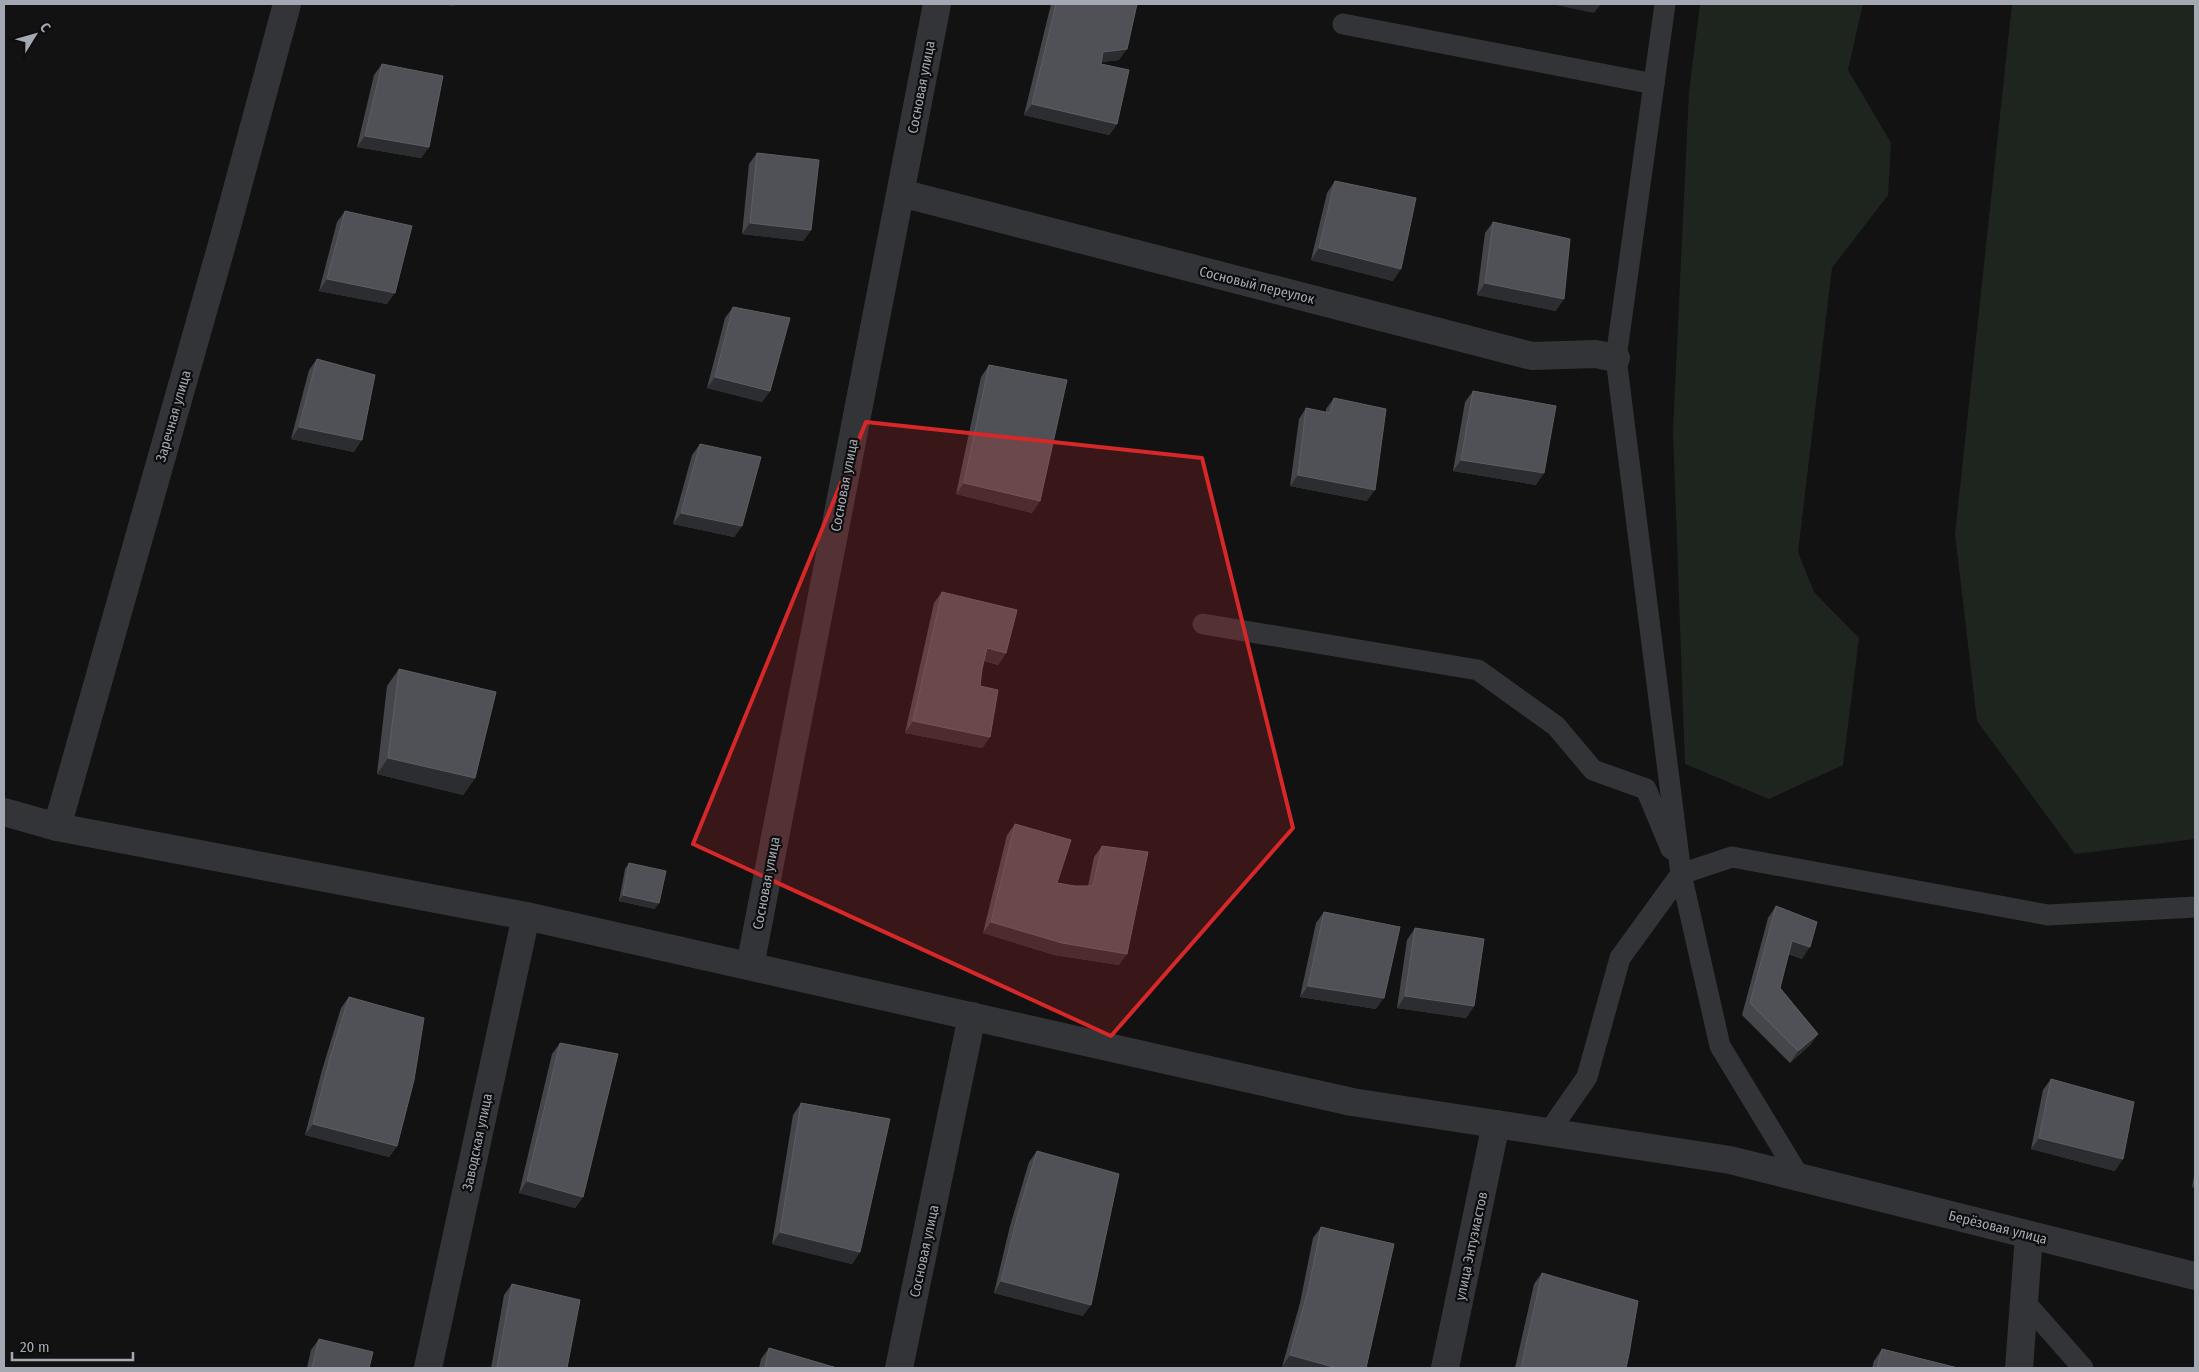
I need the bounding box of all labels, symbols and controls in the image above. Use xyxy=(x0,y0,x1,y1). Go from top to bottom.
north arrow xyxy=(10,10,60,60)
text: С xyxy=(36,19,54,36)
street label: Сосновая улица xyxy=(904,39,939,135)
street label: Сосновый переулок xyxy=(1198,263,1317,308)
street label: Заречная улица xyxy=(152,368,195,464)
street label: Сосновая улица xyxy=(827,437,862,533)
street label: Сосновая улица xyxy=(749,835,784,931)
street label: Заводская улица xyxy=(459,1092,496,1192)
street label: улица Энтузиастов xyxy=(1452,1190,1491,1302)
street label: Сосновая улица xyxy=(906,1203,943,1299)
street label: Берёзовая улица xyxy=(1947,1207,2049,1248)
scale bar xyxy=(12,1330,134,1362)
text: 20 m xyxy=(20,1338,50,1356)

